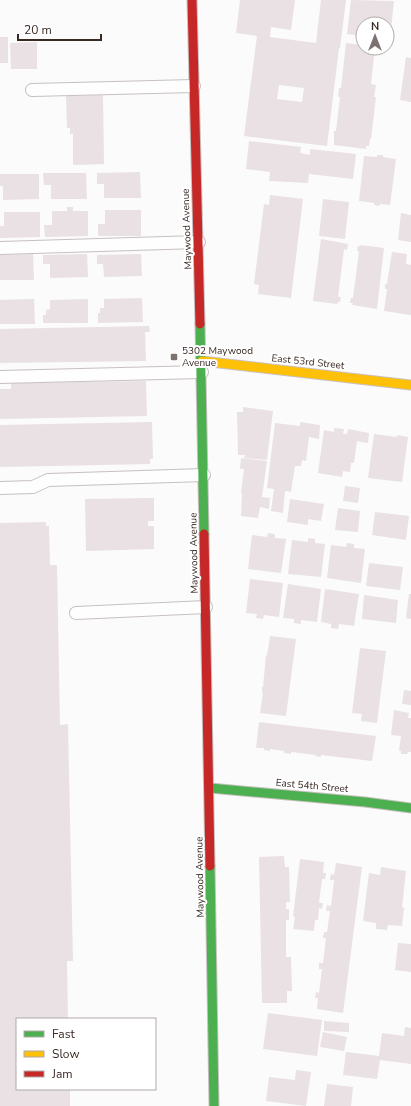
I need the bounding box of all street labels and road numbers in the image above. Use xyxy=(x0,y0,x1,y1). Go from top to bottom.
street label: Maywood Avenue xyxy=(179,188,195,270)
street label: East 53rd Street xyxy=(271,351,346,373)
street label: Maywood Avenue xyxy=(186,512,202,594)
street label: East 54th Street xyxy=(275,776,349,796)
street label: Maywood Avenue xyxy=(192,836,208,918)

